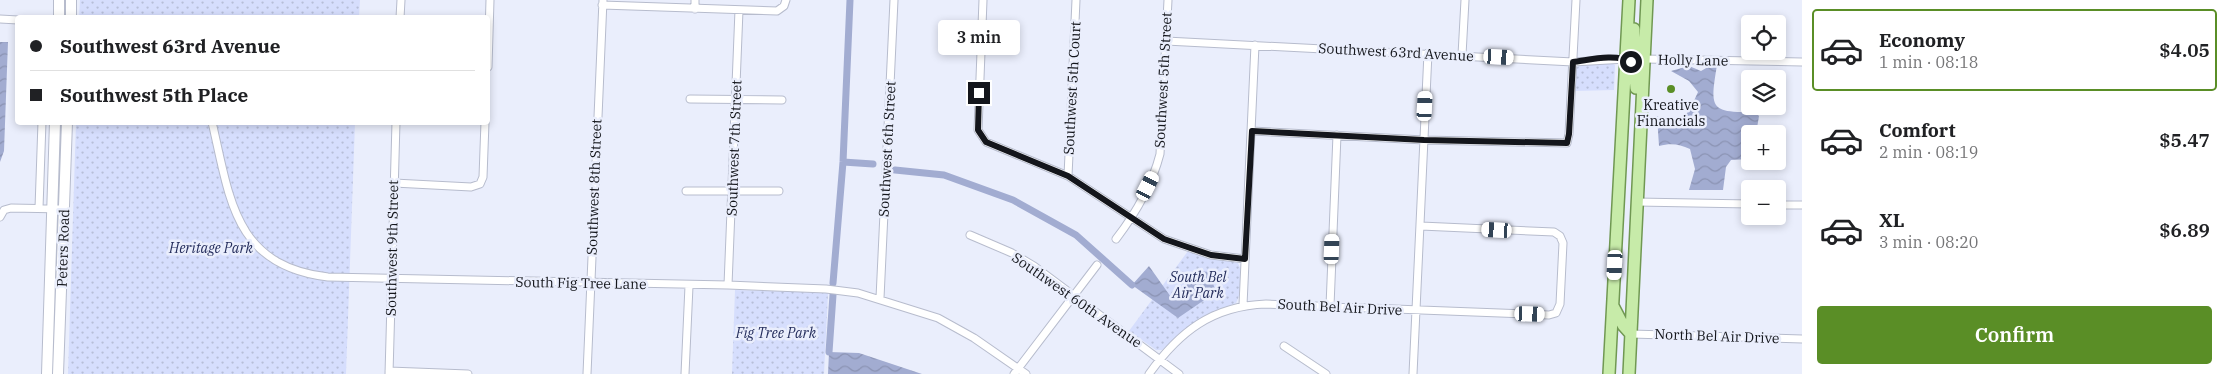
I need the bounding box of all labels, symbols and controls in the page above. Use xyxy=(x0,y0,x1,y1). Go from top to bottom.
street label: Southwest 5th Street xyxy=(1150,11,1176,148)
map controls xyxy=(1741,15,1786,225)
button: locate xyxy=(1741,15,1786,60)
callout: 3 min xyxy=(938,21,1020,56)
street label: Southwest 5th Court xyxy=(1060,21,1084,155)
text: 3 min xyxy=(957,27,1001,47)
icon: car xyxy=(1819,28,1864,73)
text: Economy xyxy=(1879,28,1965,52)
text: Southwest 63rd Avenue xyxy=(60,34,280,58)
text: $4.05 xyxy=(2159,38,2210,62)
street label: Southwest 63rd Avenue xyxy=(1318,39,1474,65)
car xyxy=(1483,49,1514,65)
street label: Holly Lane xyxy=(1658,50,1728,70)
route start xyxy=(1620,51,1642,73)
text: 1 min · 08:18 xyxy=(1879,52,1978,72)
button: layers xyxy=(1741,70,1786,115)
street label: Southwest 7th Street xyxy=(723,80,745,216)
street label: Southwest 6th Street xyxy=(874,80,900,217)
route end xyxy=(968,82,990,104)
text: Southwest 5th Place xyxy=(60,83,248,107)
marker: Kreative Financials xyxy=(1665,83,1677,95)
car xyxy=(1416,91,1433,121)
place label: Kreative Financials xyxy=(1637,96,1706,130)
icon: car xyxy=(1819,118,1864,163)
text: Comfort xyxy=(1879,118,1956,142)
street label: Southwest 8th Street xyxy=(583,119,605,255)
button: + xyxy=(1741,125,1786,170)
text: $5.47 xyxy=(2159,128,2210,152)
text: 2 min · 08:19 xyxy=(1879,142,1978,162)
car xyxy=(1134,169,1161,203)
street label: Southwest 9th Street xyxy=(382,180,402,316)
button: − xyxy=(1741,180,1786,225)
street label: Peters Road xyxy=(53,208,73,287)
icon: car xyxy=(1819,208,1864,253)
text: XL xyxy=(1879,208,1905,232)
text: $6.89 xyxy=(2159,218,2210,242)
car xyxy=(1481,222,1512,238)
text: 3 min · 08:20 xyxy=(1879,232,1978,252)
car xyxy=(1323,234,1340,264)
park label: Heritage Park xyxy=(168,239,254,257)
street label: Southwest 60th Avenue xyxy=(1009,248,1145,352)
car xyxy=(1606,250,1623,280)
park label: South Bel Air Park xyxy=(1169,268,1228,302)
street label: South Fig Tree Lane xyxy=(515,273,647,293)
street label: South Bel Air Drive xyxy=(1277,295,1403,319)
car xyxy=(1514,306,1545,322)
button: Confirm xyxy=(1817,306,2212,364)
park label: Fig Tree Park xyxy=(735,324,817,342)
street label: North Bel Air Drive xyxy=(1654,325,1780,347)

